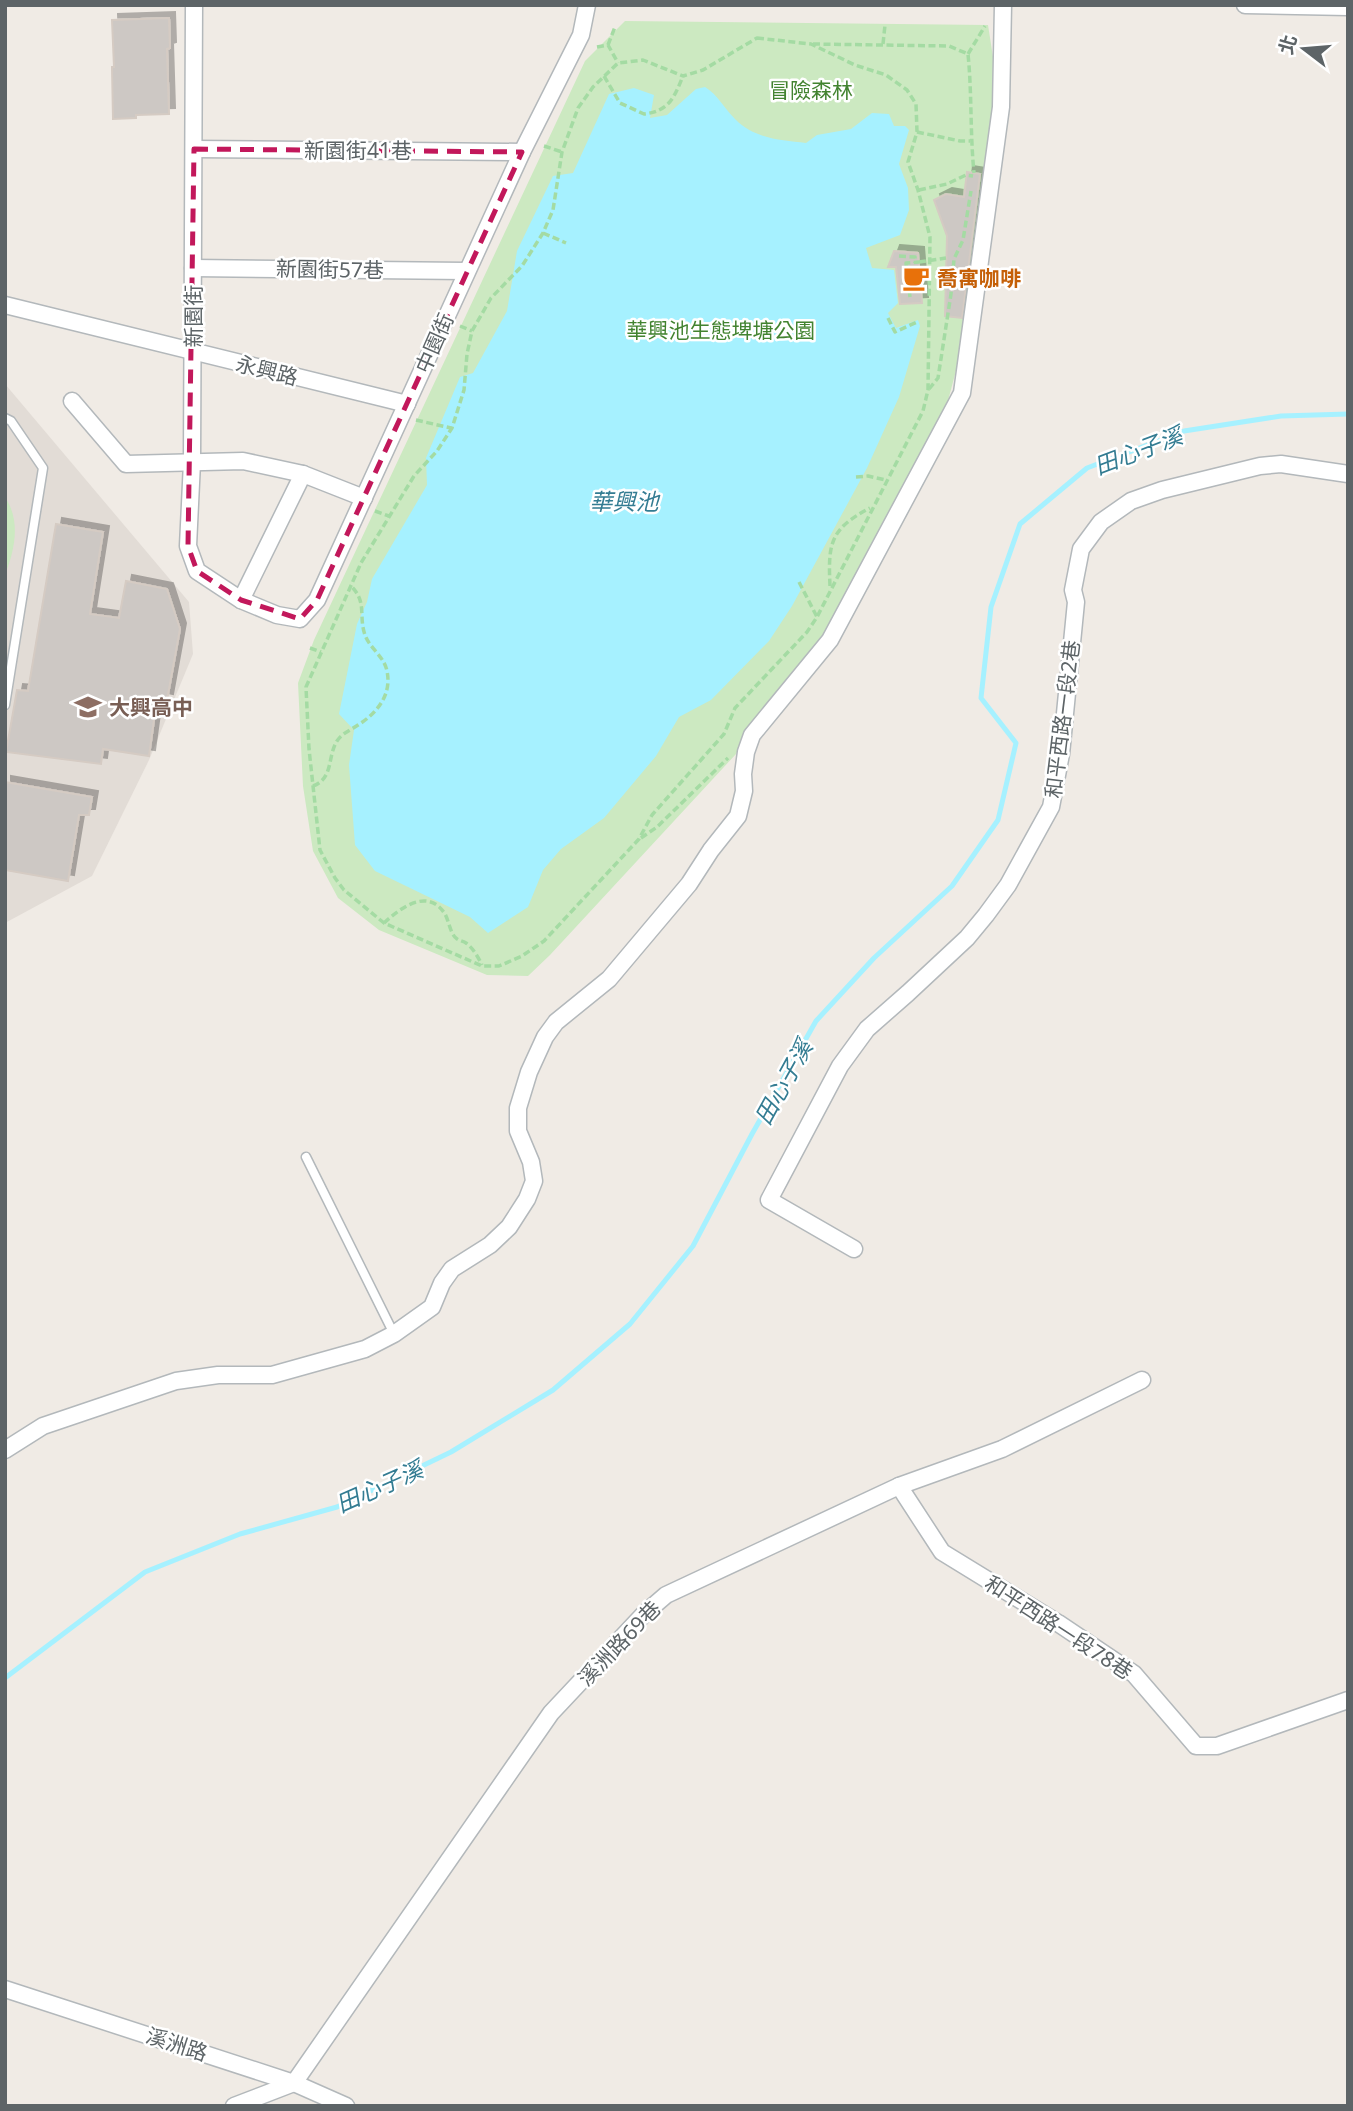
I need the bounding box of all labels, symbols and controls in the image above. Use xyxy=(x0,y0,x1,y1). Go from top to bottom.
north arrow xyxy=(1269,14,1339,84)
text: 北 xyxy=(1273,32,1303,57)
park label: 冒險森林 xyxy=(769,76,853,104)
street label: 新園街41巷 xyxy=(304,136,412,164)
street label: 新園街57巷 xyxy=(276,254,384,284)
cafe icon: 喬寓咖啡 xyxy=(901,263,931,293)
place label: 喬寓咖啡 xyxy=(937,264,1021,292)
street label: 新園街 xyxy=(179,285,207,348)
street label: 中園街 xyxy=(408,309,460,377)
park label: 華興池生態埤塘公園 xyxy=(627,316,816,344)
street label: 永興路 xyxy=(233,349,301,391)
water label: 田心子溪 xyxy=(1089,418,1189,481)
water label: 華興池 xyxy=(590,485,661,517)
street label: 和平西路一段2巷 xyxy=(1038,638,1086,800)
school or university icon: 大興高中 xyxy=(73,692,103,722)
place label: 大興高中 xyxy=(109,693,193,721)
water label: 田心子溪 xyxy=(747,1031,821,1130)
water label: 田心子溪 xyxy=(330,1451,430,1519)
street label: 和平西路一段78巷 xyxy=(980,1569,1138,1685)
street label: 溪洲路69巷 xyxy=(571,1594,667,1692)
street label: 溪洲路 xyxy=(143,2021,211,2067)

